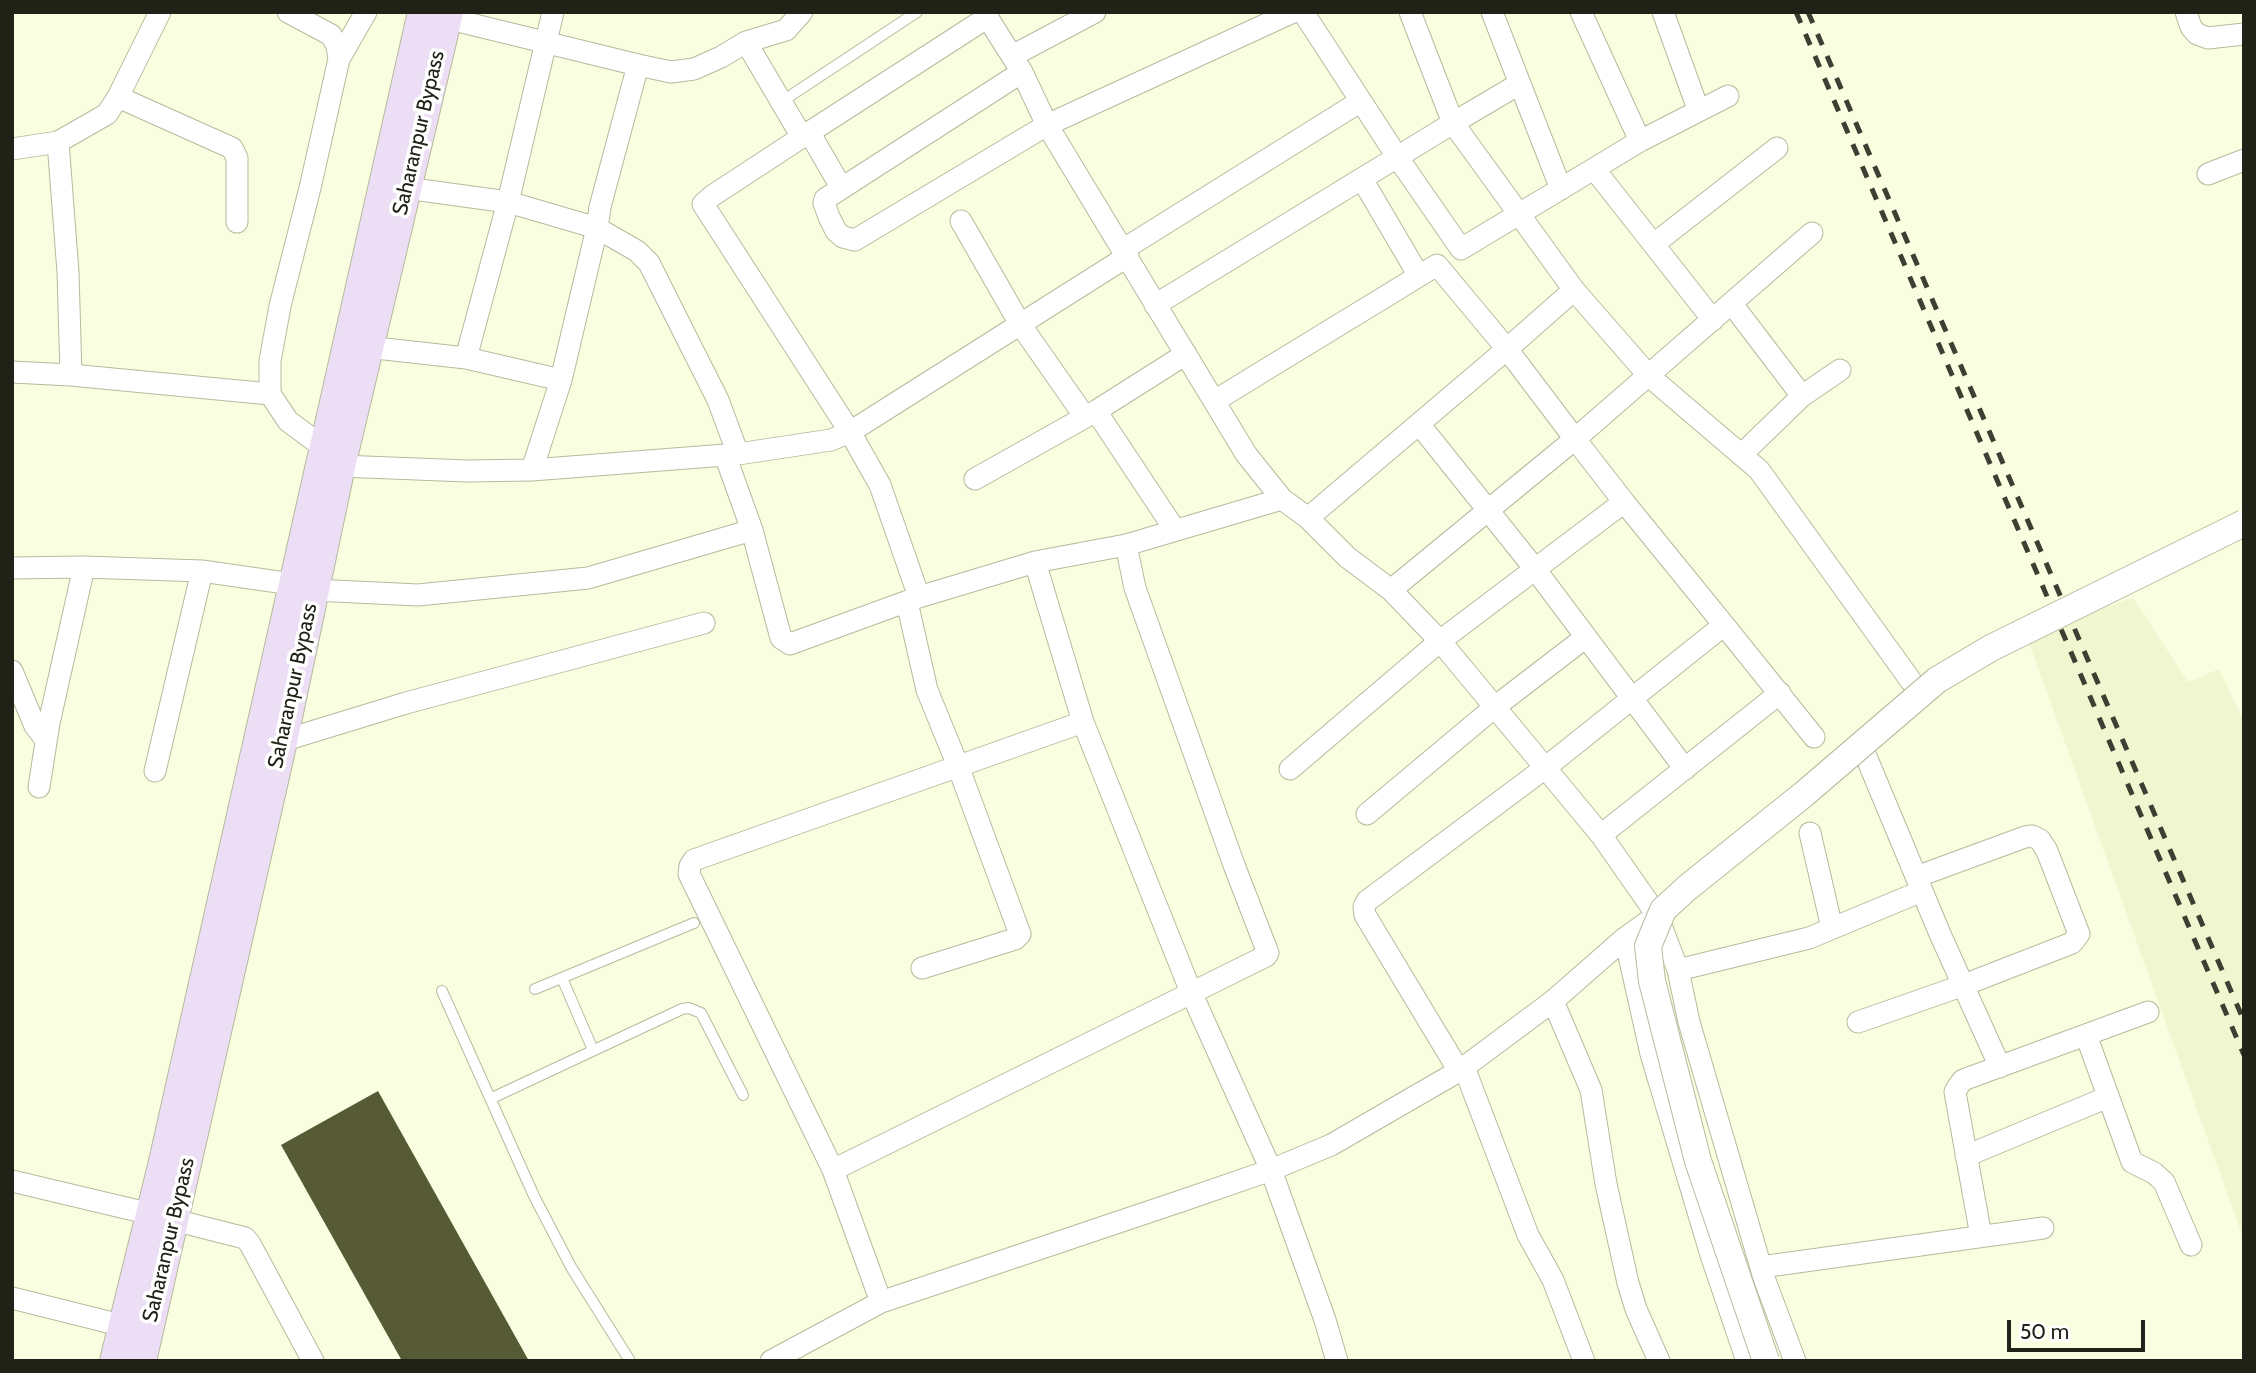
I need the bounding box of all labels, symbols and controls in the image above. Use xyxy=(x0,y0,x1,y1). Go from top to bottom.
street label: Saharanpur Bypass xyxy=(388,48,450,218)
street label: Saharanpur Bypass xyxy=(263,601,323,771)
street label: Saharanpur Bypass xyxy=(138,1155,200,1325)
scale bar xyxy=(2011,1306,2149,1350)
text: 50 m xyxy=(2020,1319,2069,1344)

